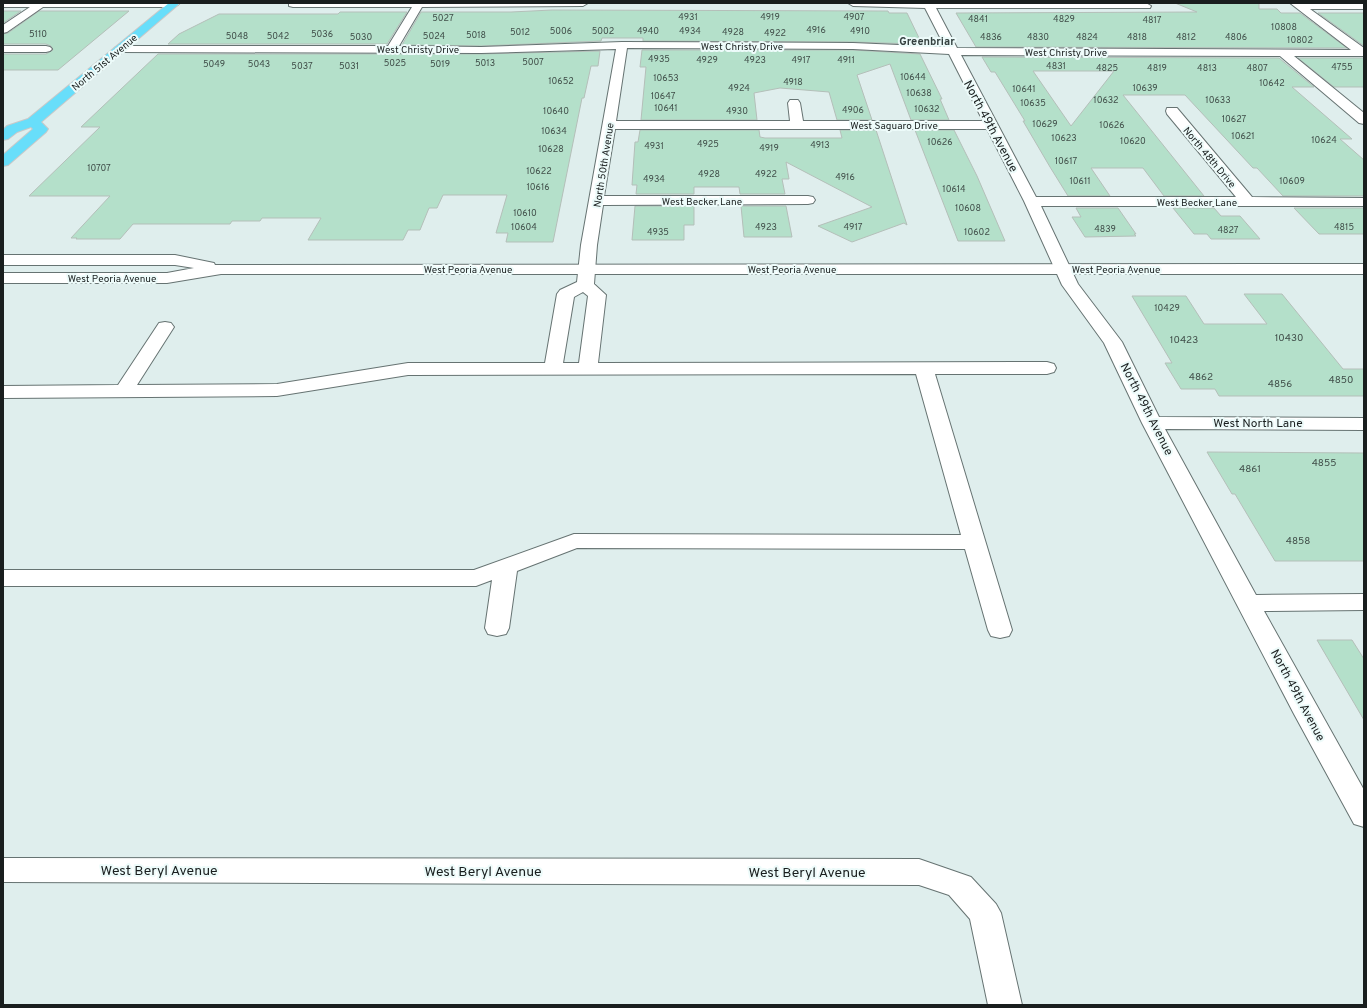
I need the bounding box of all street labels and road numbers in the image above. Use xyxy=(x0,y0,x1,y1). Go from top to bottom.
street label: North 51st Avenue xyxy=(69,32,140,94)
street label: West Christy Drive xyxy=(701,41,783,54)
street label: West Christy Drive xyxy=(377,44,459,57)
street label: West Christy Drive xyxy=(1025,47,1107,60)
street label: North 49th Avenue xyxy=(959,78,1021,175)
street label: West Saguaro Drive xyxy=(850,120,938,133)
street label: North 50th Avenue xyxy=(591,122,618,208)
street label: North 48th Drive xyxy=(1180,125,1238,191)
street label: West Becker Lane xyxy=(662,196,742,209)
street label: West Becker Lane xyxy=(1157,197,1237,210)
street label: West Peoria Avenue xyxy=(424,264,512,277)
street label: West Peoria Avenue xyxy=(748,264,836,277)
street label: West Peoria Avenue xyxy=(1072,264,1160,277)
street label: West Peoria Avenue xyxy=(68,273,156,286)
street label: North 49th Avenue xyxy=(1116,360,1176,458)
street label: West North Lane xyxy=(1213,416,1303,432)
street label: North 49th Avenue xyxy=(1266,647,1328,744)
street label: West Beryl Avenue xyxy=(100,863,218,880)
street label: West Beryl Avenue xyxy=(424,864,542,881)
street label: West Beryl Avenue xyxy=(748,865,866,882)

